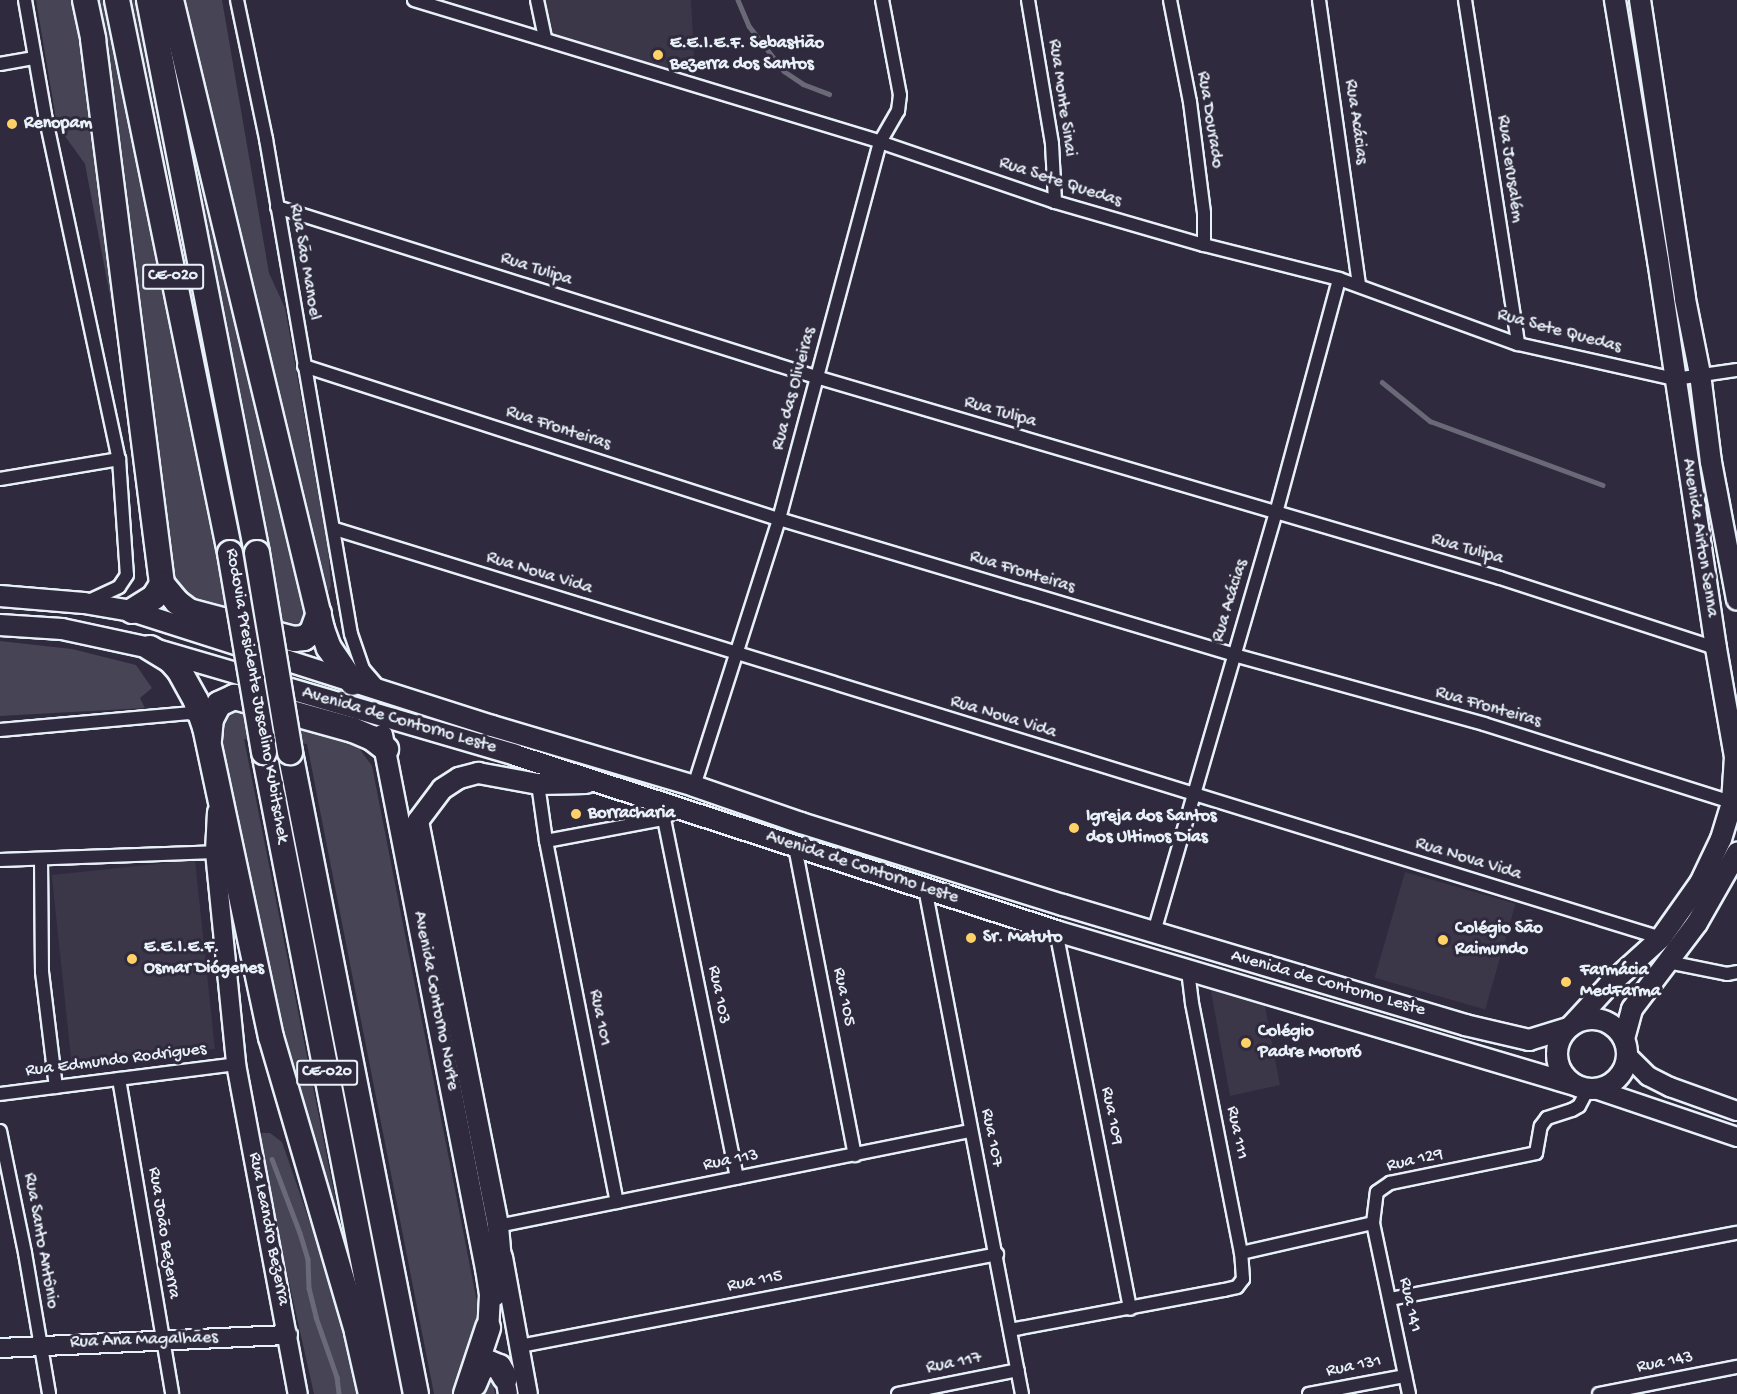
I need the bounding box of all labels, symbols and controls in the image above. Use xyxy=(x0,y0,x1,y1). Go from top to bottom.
place label: E.E.I.E.F. Sebastião Bezerra dos Santos xyxy=(670,34,824,76)
street label: Rua Monte Sinai xyxy=(1042,38,1080,158)
marker: E.E.I.E.F. Sebastião Bezerra dos Santos xyxy=(651,48,665,62)
street label: Rua Dourado xyxy=(1191,70,1227,170)
street label: Rua Acácias xyxy=(1338,78,1372,166)
place label: Renopam xyxy=(24,113,92,135)
street label: Rua Jerusalém xyxy=(1491,114,1527,224)
marker: Renopam xyxy=(5,117,19,131)
street label: Rua Sete Quedas xyxy=(996,153,1124,213)
street label: Rua São Manoel xyxy=(283,202,325,322)
street label: Rua Tulipa xyxy=(497,248,575,292)
road number: CE-020 xyxy=(142,264,204,290)
street label: Rua Sete Quedas xyxy=(1495,305,1623,359)
street label: Rua das Oliveiras xyxy=(768,325,822,453)
street label: Rua Tulipa xyxy=(961,392,1039,434)
street label: Rua Fronteiras xyxy=(503,402,613,456)
street label: Avenida Airton Senna xyxy=(1676,457,1722,619)
street label: Rua Tulipa xyxy=(1428,529,1506,571)
street label: Rodovia Presidente Juscelino Kubitschek xyxy=(219,547,293,845)
street label: Rua Fronteiras xyxy=(967,547,1077,599)
street label: Rua Nova Vida xyxy=(483,548,595,600)
street label: Rua Acácias xyxy=(1208,557,1254,645)
street label: Avenida de Contorno Leste xyxy=(299,683,499,759)
street label: Rua Fronteiras xyxy=(1433,683,1543,733)
street label: Rua Nova Vida xyxy=(947,692,1059,744)
place label: Borracharia xyxy=(588,803,675,825)
marker: Borracharia xyxy=(569,807,583,821)
place label: Igreja dos Santos dos Ultimos Dias xyxy=(1086,807,1217,850)
marker: Igreja dos Santos dos Ultimos Dias xyxy=(1067,821,1081,835)
street label: Avenida de Contorno Leste xyxy=(763,827,961,909)
street label: Rua Nova Vida xyxy=(1412,834,1524,886)
street label: Avenida Contorno Norte xyxy=(407,910,463,1092)
place label: Colégio São Raimundo xyxy=(1455,919,1543,962)
place label: Sr. Matuto xyxy=(983,927,1063,949)
marker: Sr. Matuto xyxy=(964,931,978,945)
marker: Colégio São Raimundo xyxy=(1436,933,1450,947)
place label: E.E.I.E.F. Osmar Diógenes xyxy=(144,938,264,980)
street label: Avenida de Contorno Leste xyxy=(1228,946,1428,1022)
marker: E.E.I.E.F. Osmar Diógenes xyxy=(125,952,139,966)
place label: Farmácia MedFarma xyxy=(1580,961,1661,1004)
street label: Rua 103 xyxy=(702,964,734,1026)
street label: Rua 105 xyxy=(827,966,859,1028)
marker: Farmácia MedFarma xyxy=(1557,973,1575,991)
street label: Rua 101 xyxy=(583,988,615,1048)
place label: Colégio Padre Mororó xyxy=(1258,1022,1362,1064)
marker: Colégio Padre Mororó xyxy=(1239,1036,1253,1050)
street label: Rua Edmundo Rodrigues xyxy=(24,1039,208,1083)
road number: CE-020 xyxy=(296,1060,358,1086)
street label: Rua 109 xyxy=(1095,1085,1127,1147)
street label: Rua 111 xyxy=(1220,1104,1252,1162)
street label: Rua 107 xyxy=(975,1107,1007,1169)
street label: Rua 129 xyxy=(1385,1144,1445,1178)
street label: Rua 113 xyxy=(701,1145,761,1177)
street label: Rua Leandro Bezerra xyxy=(243,1151,293,1307)
street label: Rua João Bezerra xyxy=(142,1166,184,1300)
street label: Rua Santo Antônio xyxy=(17,1171,63,1311)
street label: Rua 115 xyxy=(725,1266,785,1298)
street label: Rua 141 xyxy=(1393,1276,1425,1334)
street label: Rua Ana Magalhães xyxy=(70,1328,218,1354)
street label: Rua 143 xyxy=(1635,1347,1695,1379)
street label: Rua 117 xyxy=(924,1348,984,1380)
street label: Rua 131 xyxy=(1324,1351,1384,1383)

